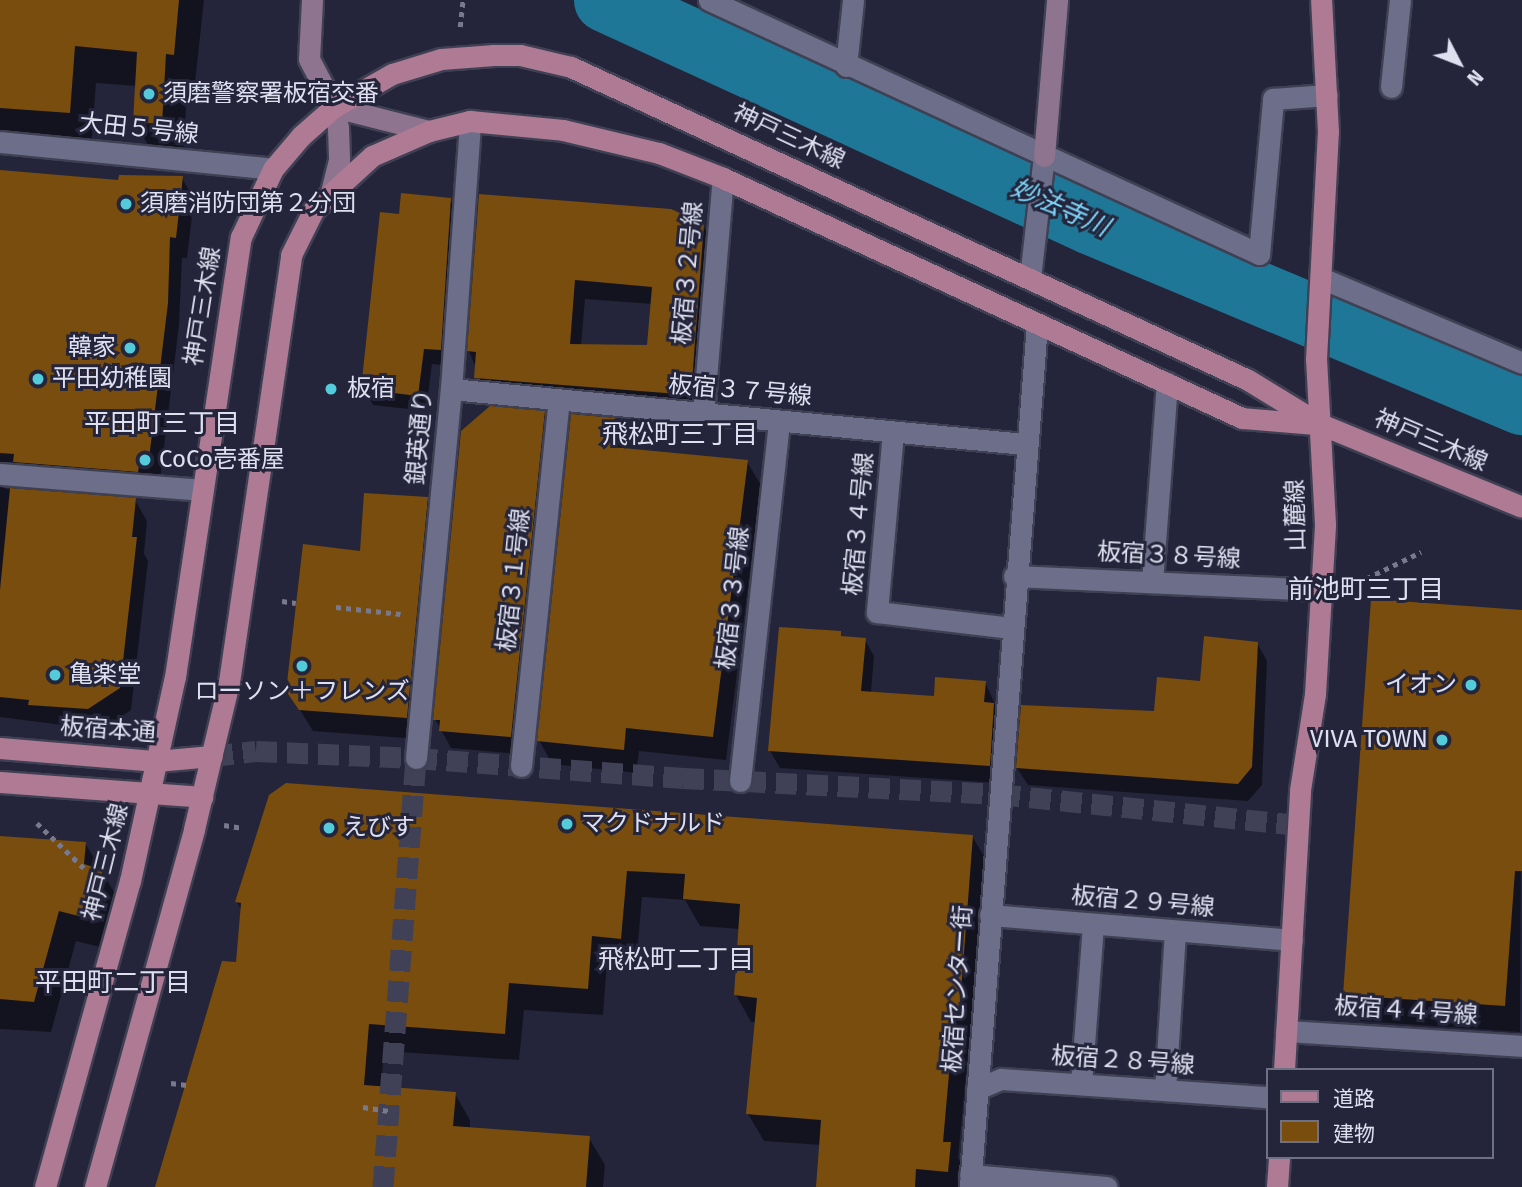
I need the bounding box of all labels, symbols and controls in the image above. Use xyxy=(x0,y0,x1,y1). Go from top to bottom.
north arrow xyxy=(1424,28,1494,98)
text: N xyxy=(1462,65,1488,90)
place label: 須磨警察署板宿交番 xyxy=(163,80,379,108)
marker: 須磨警察署板宿交番 xyxy=(141,86,157,102)
street label: 神戸三木線 xyxy=(729,99,849,175)
street label: 大田５号線 xyxy=(78,108,200,150)
water label: 妙法寺川 xyxy=(1006,173,1114,243)
place label: 須磨消防団第２分団 xyxy=(140,190,356,218)
marker: 須磨消防団第２分団 xyxy=(118,196,134,212)
street label: 板宿３２号線 xyxy=(667,200,709,346)
street label: 神戸三木線 xyxy=(179,244,227,368)
place label: 韓家 xyxy=(68,334,116,362)
marker: 韓家 xyxy=(122,340,138,356)
place label: 平田幼稚園 xyxy=(52,365,172,393)
street label: 板宿３７号線 xyxy=(667,370,813,412)
marker: 平田幼稚園 xyxy=(30,371,46,387)
place label: 板宿 xyxy=(347,375,395,403)
marker: 板宿 xyxy=(321,379,341,399)
street label: 銀英通り xyxy=(401,388,439,486)
street label: 神戸三木線 xyxy=(1370,404,1492,478)
district label: 平田町三丁目 xyxy=(84,408,240,440)
district label: 飛松町三丁目 xyxy=(602,419,758,451)
place label: CoCo壱番屋 xyxy=(159,446,285,474)
street label: 板宿３４号線 xyxy=(838,451,880,597)
marker: CoCo壱番屋 xyxy=(137,452,153,468)
street label: 山麓線 xyxy=(1281,479,1311,551)
street label: 板宿３１号線 xyxy=(492,507,536,653)
street label: 板宿３３号線 xyxy=(711,525,755,671)
street label: 板宿３８号線 xyxy=(1096,538,1242,574)
district label: 前池町三丁目 xyxy=(1288,574,1444,606)
marker: ローソン＋フレンズ xyxy=(294,658,310,674)
place label: 亀楽堂 xyxy=(69,661,141,689)
marker: 亀楽堂 xyxy=(47,667,63,683)
place label: イオン xyxy=(1385,671,1457,699)
marker: イオン xyxy=(1463,677,1479,693)
place label: ローソン＋フレンズ xyxy=(194,678,410,706)
street label: 板宿本通 xyxy=(59,712,157,748)
place label: VIVA TOWN xyxy=(1310,726,1428,754)
marker: VIVA TOWN xyxy=(1434,732,1450,748)
street label: 神戸三木線 xyxy=(78,800,134,924)
place label: マクドナルド xyxy=(581,810,725,838)
place label: えびす xyxy=(343,814,415,842)
marker: マクドナルド xyxy=(559,816,575,832)
marker: えびす xyxy=(321,820,337,836)
street label: 板宿２９号線 xyxy=(1070,881,1216,923)
street label: 板宿センター街 xyxy=(938,904,978,1074)
district label: 飛松町二丁目 xyxy=(598,944,754,976)
district label: 平田町二丁目 xyxy=(35,967,191,999)
street label: 板宿４４号線 xyxy=(1333,992,1479,1030)
street label: 板宿２８号線 xyxy=(1050,1042,1196,1080)
legend xyxy=(1266,1068,1494,1159)
text: 道路 xyxy=(1333,1086,1375,1112)
text: 建物 xyxy=(1333,1121,1375,1147)

